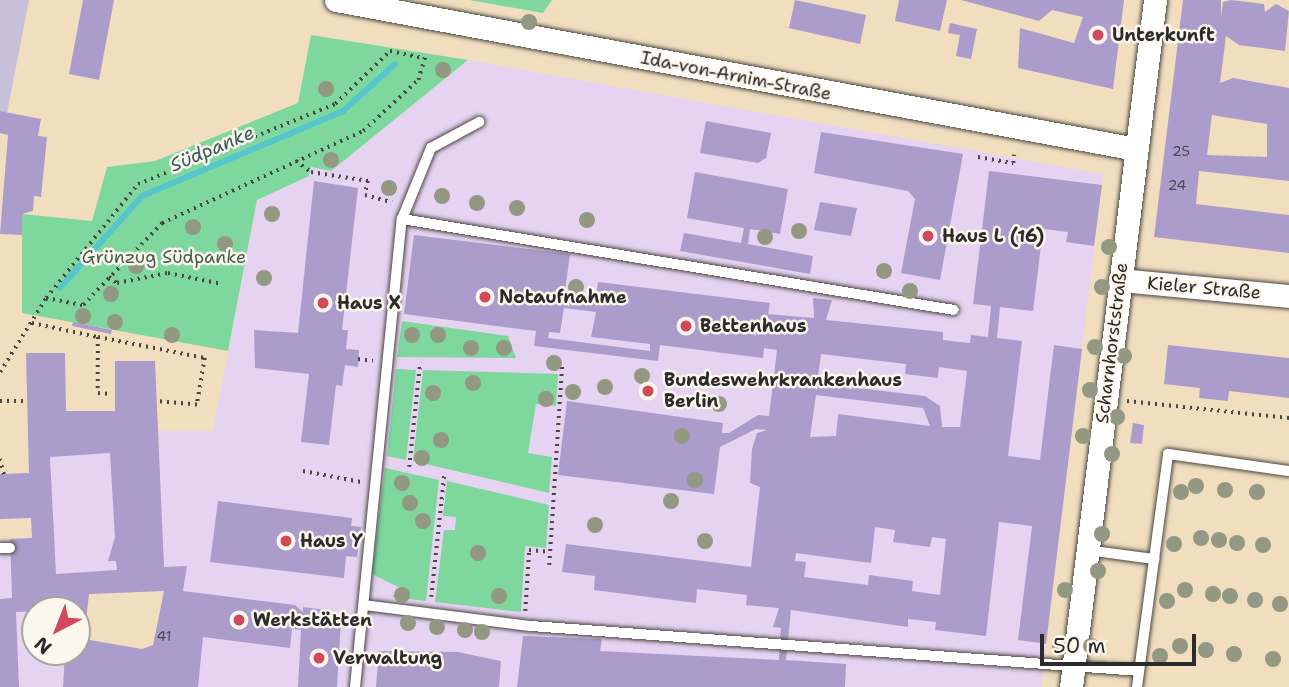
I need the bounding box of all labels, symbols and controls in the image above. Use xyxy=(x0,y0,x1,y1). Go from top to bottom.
place label: Unterkunft xyxy=(1112,24,1215,46)
marker: Unterkunft xyxy=(1090,27,1106,43)
street label: Ida-von-Arnim-Straße xyxy=(639,47,833,105)
water label: Südpanke xyxy=(166,121,258,177)
house number: 25 xyxy=(1172,143,1190,159)
house number: 24 xyxy=(1168,177,1186,193)
place label: Haus L (16) xyxy=(942,225,1044,247)
marker: Haus L (16) xyxy=(920,228,936,244)
park label: Grünzug Südpanke xyxy=(82,246,246,268)
street label: Scharnhorststraße xyxy=(1091,261,1133,425)
street label: Kieler Straße xyxy=(1146,272,1262,304)
place label: Notaufnahme xyxy=(499,286,627,308)
marker: Notaufnahme xyxy=(477,289,493,305)
place label: Haus X xyxy=(337,292,401,314)
marker: Haus X xyxy=(315,295,331,311)
place label: Bettenhaus xyxy=(700,315,806,337)
marker: Bettenhaus xyxy=(678,318,694,334)
place label: Bundeswehrkrankenhaus Berlin xyxy=(664,370,902,412)
marker: Bundeswehrkrankenhaus Berlin xyxy=(638,381,658,401)
place label: Haus Y xyxy=(300,530,363,552)
marker: Haus Y xyxy=(278,533,294,549)
north arrow xyxy=(21,596,91,666)
place label: Werkstätten xyxy=(253,609,372,631)
marker: Werkstätten xyxy=(231,612,247,628)
scale bar xyxy=(1044,620,1200,664)
house number: 41 xyxy=(157,628,171,644)
text: N xyxy=(29,631,57,660)
text: 50 m xyxy=(1053,632,1106,660)
place label: Verwaltung xyxy=(333,647,442,669)
marker: Verwaltung xyxy=(311,650,327,666)

